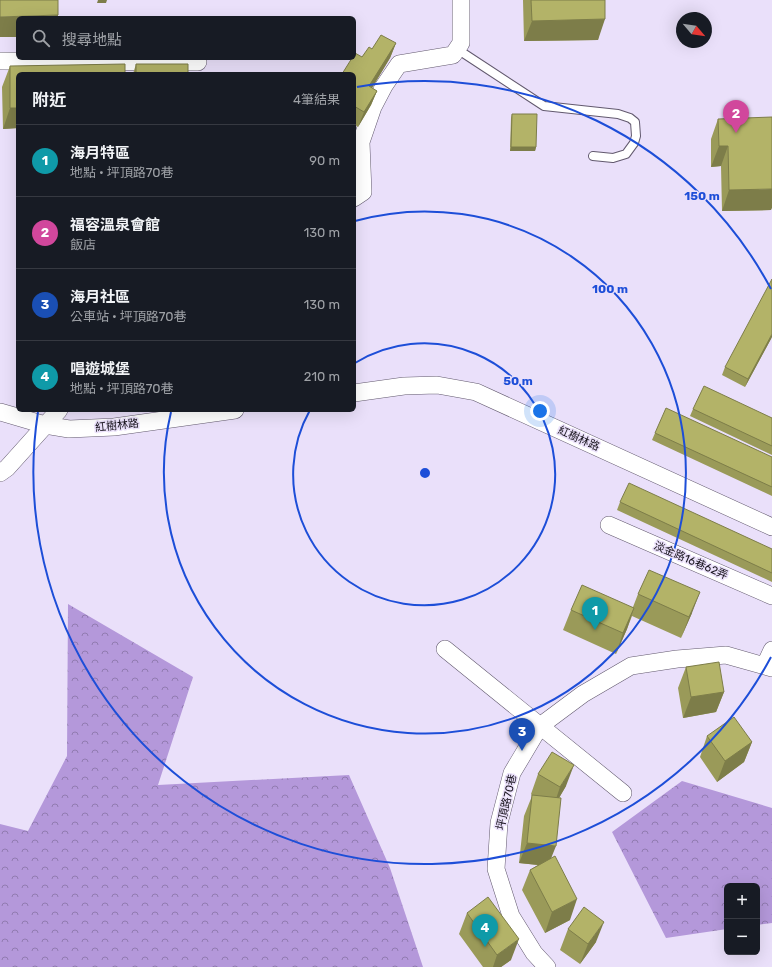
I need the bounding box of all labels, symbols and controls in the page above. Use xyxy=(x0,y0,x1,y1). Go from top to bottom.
north arrow xyxy=(676,12,712,48)
search box xyxy=(16,16,356,60)
icon: search xyxy=(30,27,52,49)
text: 搜尋地點 xyxy=(62,31,122,49)
text: 附近 xyxy=(32,90,66,110)
text: 4筆結果 xyxy=(293,92,340,107)
pin: 2 xyxy=(723,100,749,133)
text: 海月特區 xyxy=(70,144,130,162)
text: 1 xyxy=(42,153,48,168)
text: 90 m xyxy=(309,153,340,168)
text: 地點 · 坪頂路70巷 xyxy=(70,165,174,180)
text: 150 m xyxy=(684,189,720,203)
text: 福容溫泉會館 xyxy=(70,216,160,234)
text: 2 xyxy=(41,225,49,240)
text: 130 m xyxy=(304,225,340,240)
text: 飯店 xyxy=(70,237,96,252)
text: 100 m xyxy=(592,282,628,296)
text: 海月社區 xyxy=(70,288,130,306)
text: 3 xyxy=(41,297,49,312)
text: 130 m xyxy=(304,297,340,312)
text: 公車站 · 坪頂路70巷 xyxy=(70,309,187,324)
text: 唱遊城堡 xyxy=(70,360,130,378)
text: 4 xyxy=(41,369,49,384)
text: 210 m xyxy=(304,369,340,384)
text: 50 m xyxy=(503,374,533,388)
text: 地點 · 坪頂路70巷 xyxy=(70,381,174,396)
your location xyxy=(530,401,550,421)
street label: 紅樹林路 xyxy=(94,417,140,434)
street label: 紅樹林路 xyxy=(556,424,602,453)
centre of rings xyxy=(418,466,432,480)
street label: 淡金路16巷62弄 xyxy=(652,539,730,582)
pin: 1 xyxy=(582,597,608,630)
pin: 3 xyxy=(509,718,535,751)
street label: 坪頂路70巷 xyxy=(494,773,519,831)
map controls xyxy=(724,883,760,955)
button: + xyxy=(724,883,760,919)
pin: 4 xyxy=(472,914,498,947)
button: − xyxy=(724,919,760,955)

